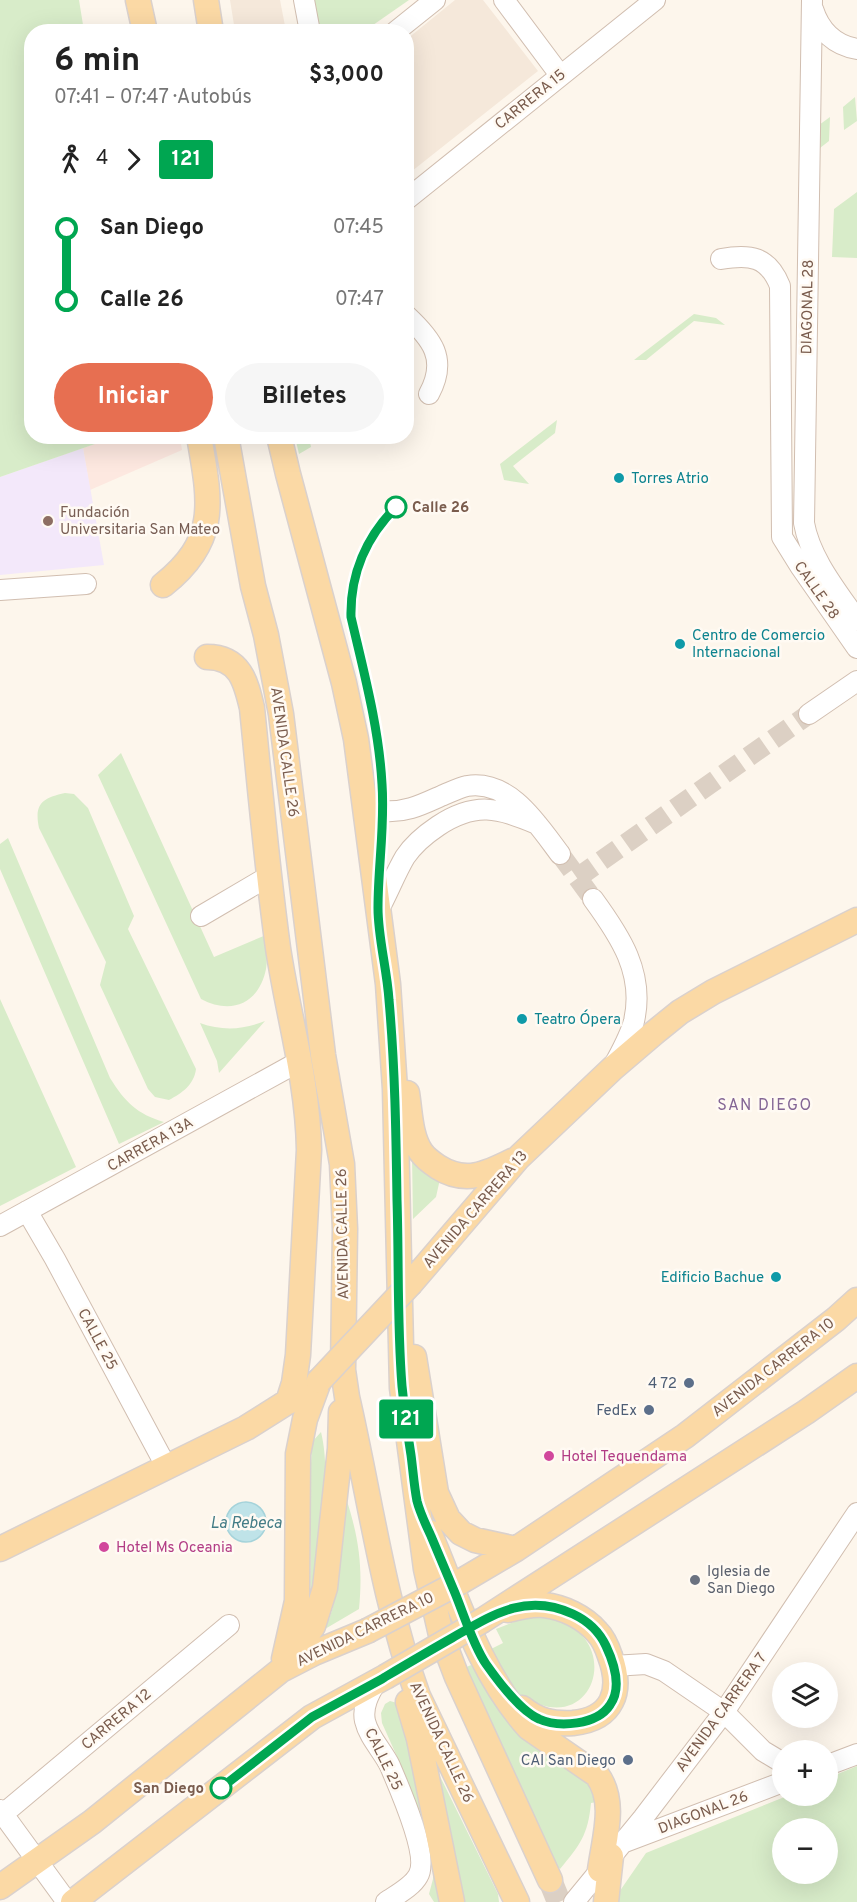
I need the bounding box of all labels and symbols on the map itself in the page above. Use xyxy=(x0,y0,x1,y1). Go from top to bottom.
street label: CARRERA 15 xyxy=(492,66,570,135)
street label: DIAGONAL 28 xyxy=(798,259,819,355)
place label: Torres Atrio xyxy=(631,470,709,489)
marker: Torres Atrio xyxy=(612,471,626,485)
marker: Calle 26 xyxy=(385,496,407,518)
place label: Calle 26 xyxy=(412,499,469,518)
place label: Fundación Universitaria San Mateo xyxy=(60,504,220,540)
marker: Fundación Universitaria San Mateo xyxy=(41,514,55,528)
street label: CALLE 28 xyxy=(789,558,843,624)
place label: Centro de Comercio Internacional xyxy=(692,627,825,663)
marker: Centro de Comercio Internacional xyxy=(673,637,687,651)
street label: AVENIDA CALLE 26 xyxy=(265,686,302,819)
place label: Teatro Ópera xyxy=(534,1009,621,1030)
marker: Teatro Ópera xyxy=(515,1012,529,1026)
district label: SAN DIEGO xyxy=(717,1096,813,1116)
street label: CARRERA 13A xyxy=(104,1114,197,1177)
street label: AVENIDA CARRERA 13 xyxy=(420,1147,533,1273)
street label: AVENIDA CALLE 26 xyxy=(333,1168,354,1300)
place label: Edificio Bachue xyxy=(661,1269,764,1288)
marker: Edificio Bachue xyxy=(769,1270,783,1284)
street label: CALLE 25 xyxy=(73,1306,121,1374)
street label: AVENIDA CARRERA 10 xyxy=(709,1314,839,1422)
place label: 4 72 xyxy=(648,1375,677,1394)
marker: 4 72 xyxy=(682,1376,696,1390)
line badge: 121 xyxy=(372,1400,440,1438)
place label: FedEx xyxy=(596,1402,637,1421)
marker: FedEx xyxy=(642,1403,656,1417)
place label: Hotel Tequendama xyxy=(561,1448,687,1467)
marker: Hotel Tequendama xyxy=(542,1449,556,1463)
water label: La Rebeca xyxy=(210,1514,282,1534)
place label: Hotel Ms Oceania xyxy=(116,1539,233,1558)
marker: Hotel Ms Oceania xyxy=(97,1540,111,1554)
place label: Iglesia de San Diego xyxy=(707,1563,775,1599)
marker: Iglesia de San Diego xyxy=(688,1573,702,1587)
street label: AVENIDA CARRERA 10 xyxy=(294,1589,438,1672)
street label: AVENIDA CARRERA 7 xyxy=(673,1649,772,1776)
street label: AVENIDA CALLE 26 xyxy=(404,1679,477,1806)
street label: CARRERA 12 xyxy=(78,1685,156,1755)
street label: CALLE 25 xyxy=(359,1725,406,1794)
place label: CAI San Diego xyxy=(521,1752,616,1771)
marker: CAI San Diego xyxy=(621,1753,635,1767)
marker: San Diego xyxy=(210,1777,232,1799)
place label: San Diego xyxy=(133,1780,204,1799)
street label: DIAGONAL 26 xyxy=(656,1788,751,1839)

